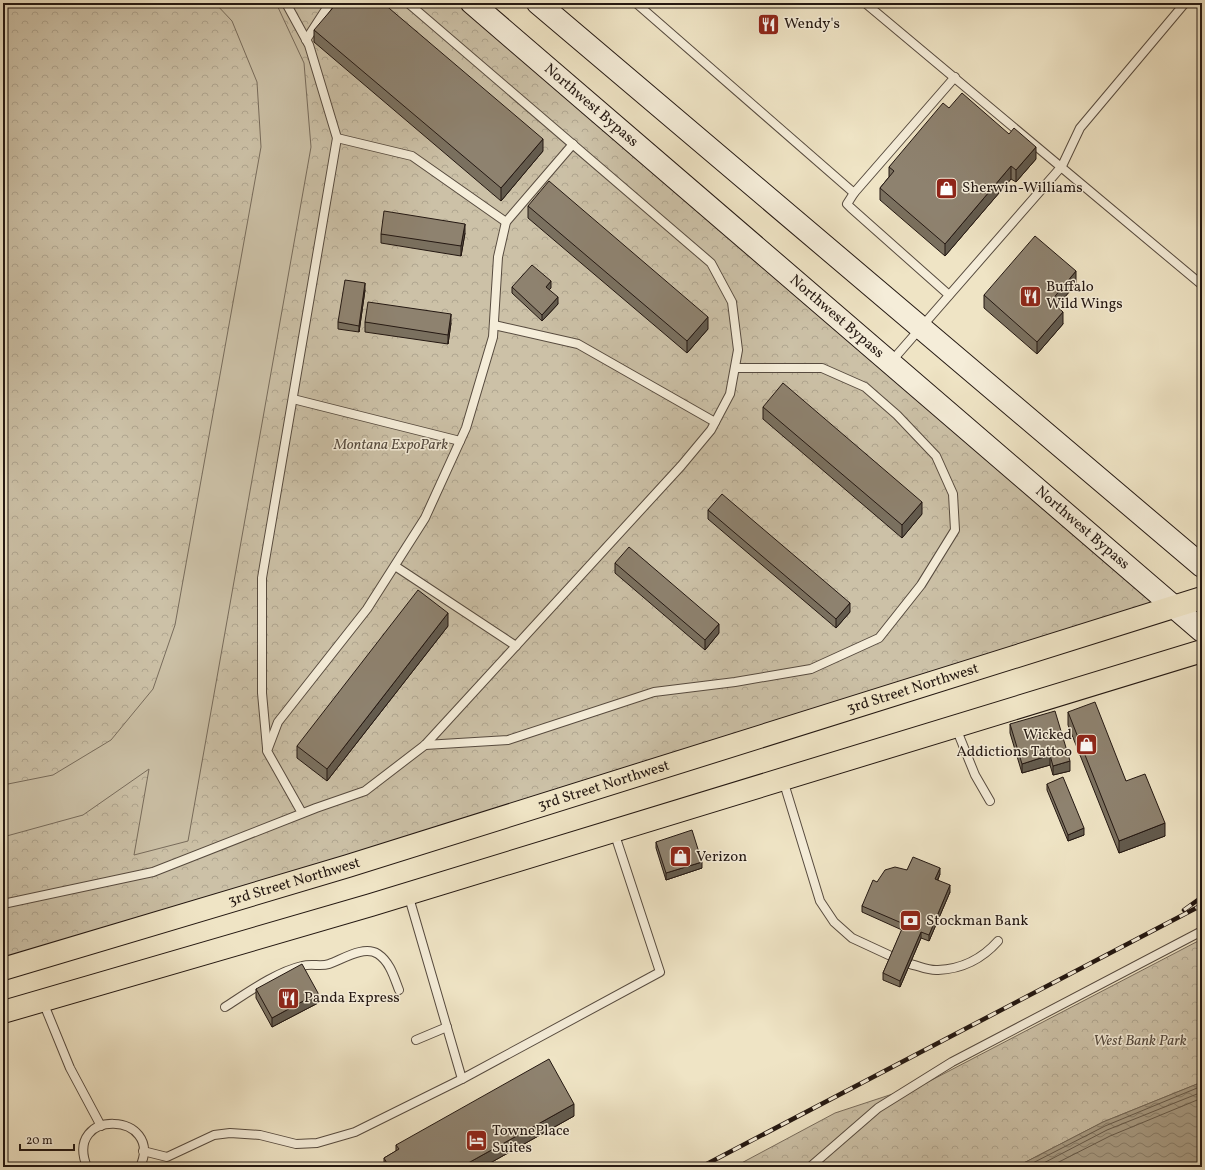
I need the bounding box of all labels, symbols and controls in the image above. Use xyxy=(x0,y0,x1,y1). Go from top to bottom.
restaurant icon: Wendy's xyxy=(756,11,782,37)
place label: Wendy's xyxy=(784,14,840,35)
street label: Northwest Bypass xyxy=(539,59,643,152)
shop icon: Sherwin-Williams xyxy=(933,175,959,201)
place label: Sherwin-Williams xyxy=(962,178,1083,199)
street label: Northwest Bypass xyxy=(785,270,888,363)
place label: Buffalo Wild Wings xyxy=(1046,277,1123,315)
restaurant icon: Buffalo Wild Wings xyxy=(1017,283,1043,309)
park label: Montana ExpoPark xyxy=(333,435,448,456)
street label: Northwest Bypass xyxy=(1030,481,1134,575)
street label: 3rd Street Northwest xyxy=(844,658,981,719)
place label: Wicked Addictions Tattoo xyxy=(957,725,1072,763)
shop icon: Wicked Addictions Tattoo xyxy=(1074,731,1100,757)
street label: 3rd Street Northwest xyxy=(535,755,672,816)
shop icon: Verizon xyxy=(667,844,693,870)
place label: Verizon xyxy=(696,847,747,868)
street label: 3rd Street Northwest xyxy=(226,852,363,912)
bank icon: Stockman Bank xyxy=(897,908,923,934)
place label: Stockman Bank xyxy=(926,911,1029,932)
restaurant icon: Panda Express xyxy=(275,985,301,1011)
place label: Panda Express xyxy=(304,988,400,1009)
park label: West Bank Park xyxy=(1093,1031,1187,1052)
place label: TownePlace Suites xyxy=(492,1121,570,1159)
scale bar xyxy=(20,1126,74,1152)
hotel icon: TownePlace Suites xyxy=(463,1127,489,1153)
text: 20 m xyxy=(26,1133,53,1149)

